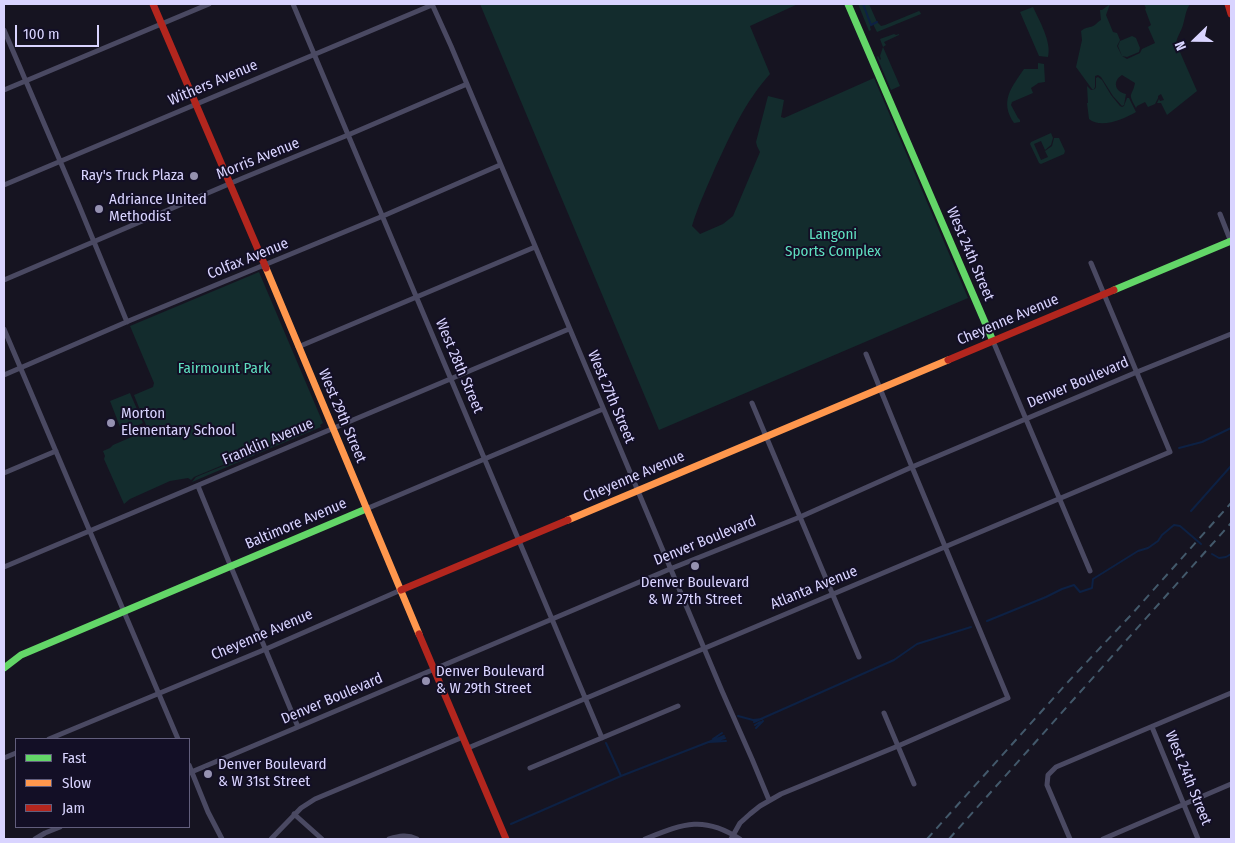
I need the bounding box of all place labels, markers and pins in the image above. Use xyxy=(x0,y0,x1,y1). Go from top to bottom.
place label: Ray's Truck Plaza xyxy=(81,167,184,185)
marker: Ray's Truck Plaza xyxy=(188,170,200,182)
place label: Adriance United Methodist xyxy=(109,191,207,226)
marker: Adriance United Methodist xyxy=(93,203,105,215)
place label: Morton Elementary School xyxy=(121,405,235,440)
marker: Morton Elementary School xyxy=(105,417,117,429)
marker: Denver Boulevard & W 27th Street xyxy=(689,560,701,572)
place label: Denver Boulevard & W 27th Street xyxy=(641,574,749,609)
place label: Denver Boulevard & W 29th Street xyxy=(436,663,545,698)
marker: Denver Boulevard & W 29th Street xyxy=(420,675,432,687)
place label: Denver Boulevard & W 31st Street xyxy=(218,756,327,791)
marker: Denver Boulevard & W 31st Street xyxy=(202,768,214,780)

